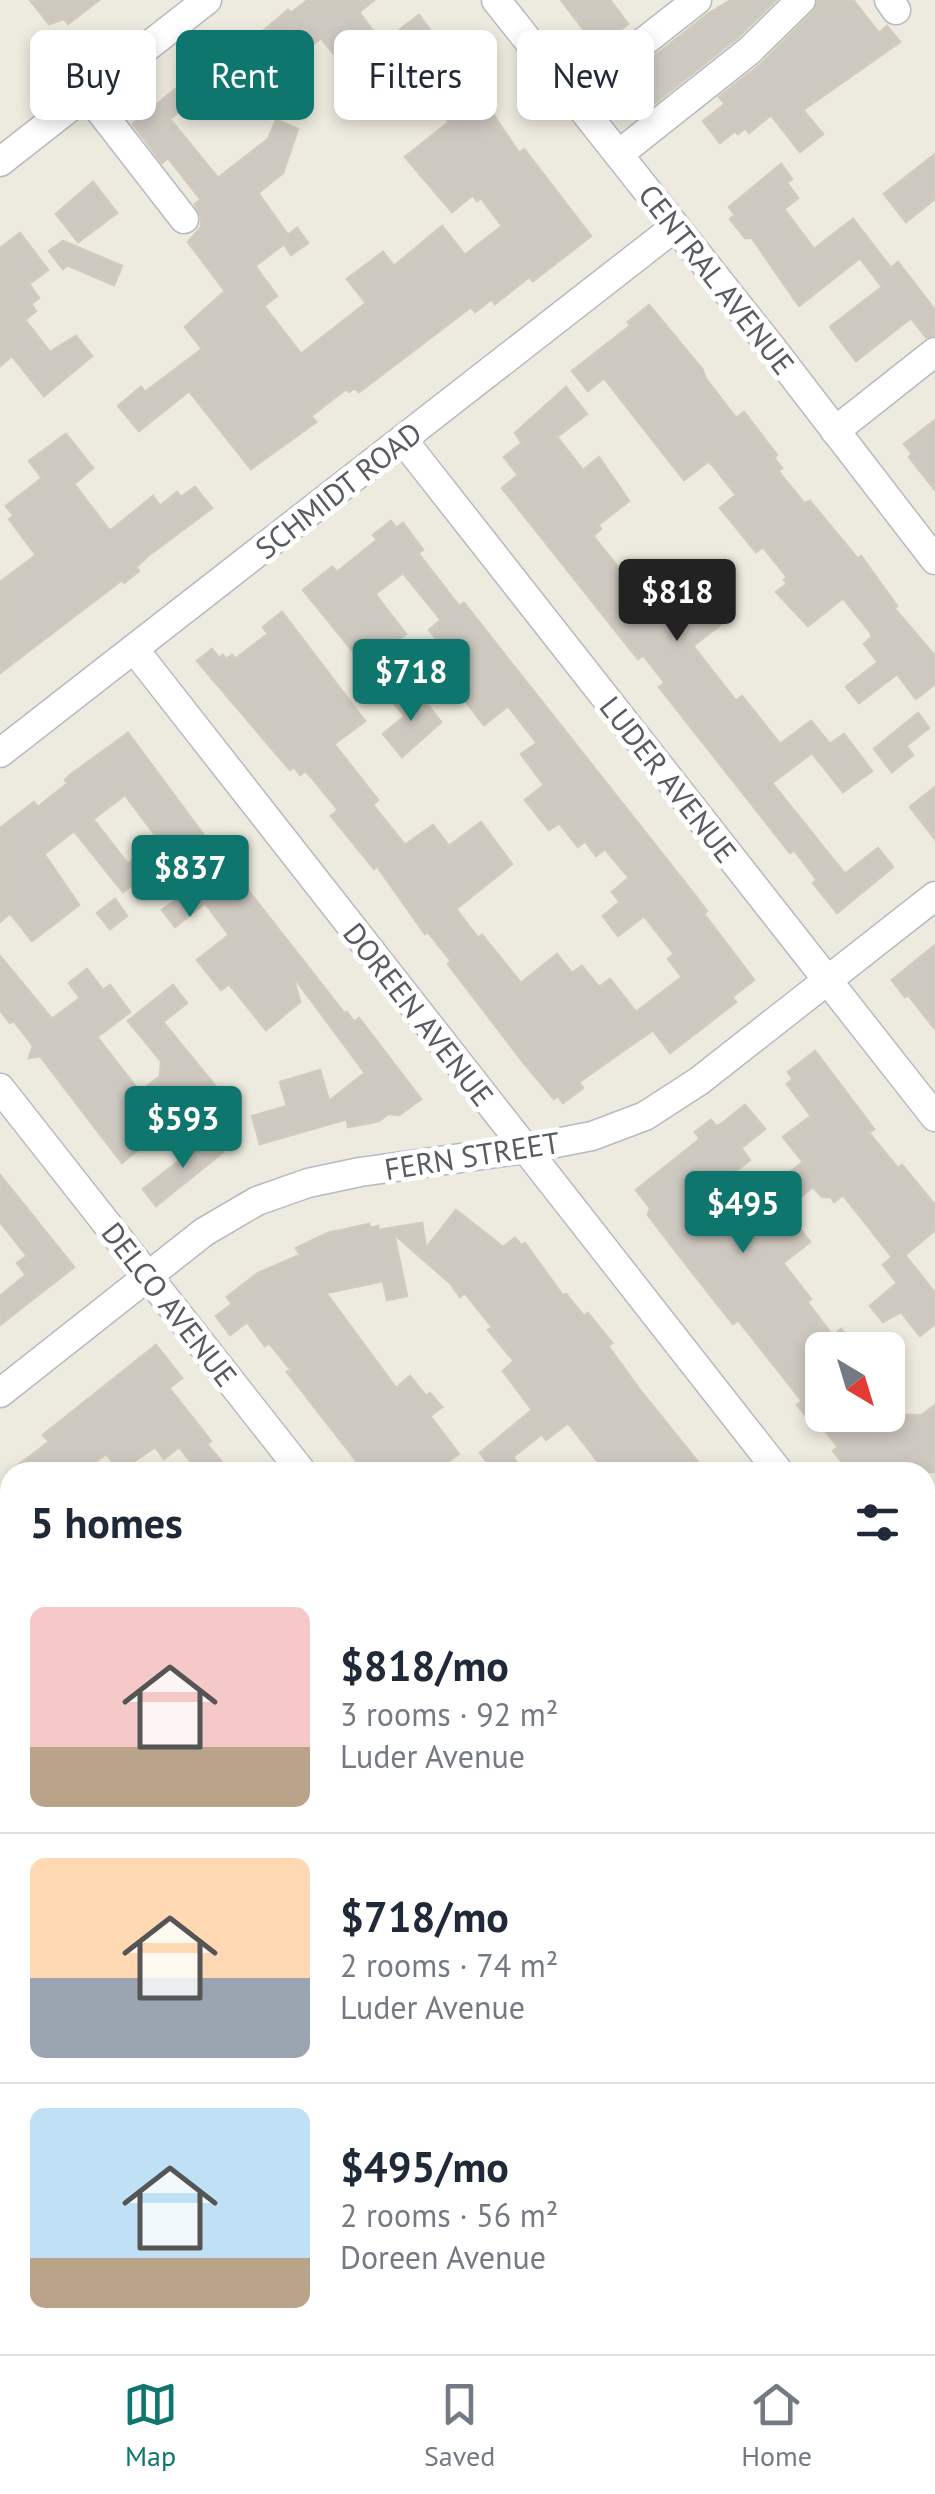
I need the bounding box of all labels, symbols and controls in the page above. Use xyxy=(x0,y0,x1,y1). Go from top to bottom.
chip: Buy xyxy=(30,30,156,120)
chip: Rent xyxy=(176,30,314,120)
chip: Filters xyxy=(334,30,497,120)
chip: New xyxy=(517,30,654,120)
street label: CENTRAL AVENUE xyxy=(630,176,804,382)
street label: SCHMIDT ROAD xyxy=(247,413,429,567)
pin: $818 xyxy=(618,559,736,644)
text: $818 xyxy=(641,570,713,612)
pin: $718 xyxy=(352,639,470,724)
text: $718 xyxy=(375,650,447,692)
street label: LUDER AVENUE xyxy=(592,688,746,870)
pin: $837 xyxy=(131,835,249,920)
text: $837 xyxy=(154,846,226,888)
street label: DOREEN AVENUE xyxy=(335,914,503,1114)
pin: $593 xyxy=(124,1086,242,1171)
text: $593 xyxy=(147,1097,219,1139)
street label: FERN STREET xyxy=(382,1122,563,1188)
pin: $495 xyxy=(684,1171,802,1256)
text: $495 xyxy=(707,1182,779,1224)
street label: DELCO AVENUE xyxy=(94,1214,246,1394)
north arrow xyxy=(805,1332,905,1432)
map controls xyxy=(805,1332,905,1432)
text: 5 homes xyxy=(30,1495,183,1550)
icon: filters xyxy=(850,1495,905,1550)
text: $818/mo xyxy=(340,1638,509,1693)
icon: home xyxy=(110,1647,230,1767)
text: 3 rooms · 92 m² xyxy=(340,1693,558,1735)
text: Luder Avenue xyxy=(340,1735,525,1777)
text: $718/mo xyxy=(340,1889,509,1944)
icon: home xyxy=(110,1898,230,2018)
text: 2 rooms · 74 m² xyxy=(340,1944,558,1986)
text: Luder Avenue xyxy=(340,1986,525,2028)
text: $495/mo xyxy=(340,2139,509,2194)
icon: home xyxy=(110,2148,230,2268)
text: 2 rooms · 56 m² xyxy=(340,2194,558,2236)
text: Doreen Avenue xyxy=(340,2236,546,2278)
tab: Map xyxy=(123,2377,178,2474)
tab: Saved xyxy=(424,2377,495,2474)
tab: Home xyxy=(741,2377,812,2474)

